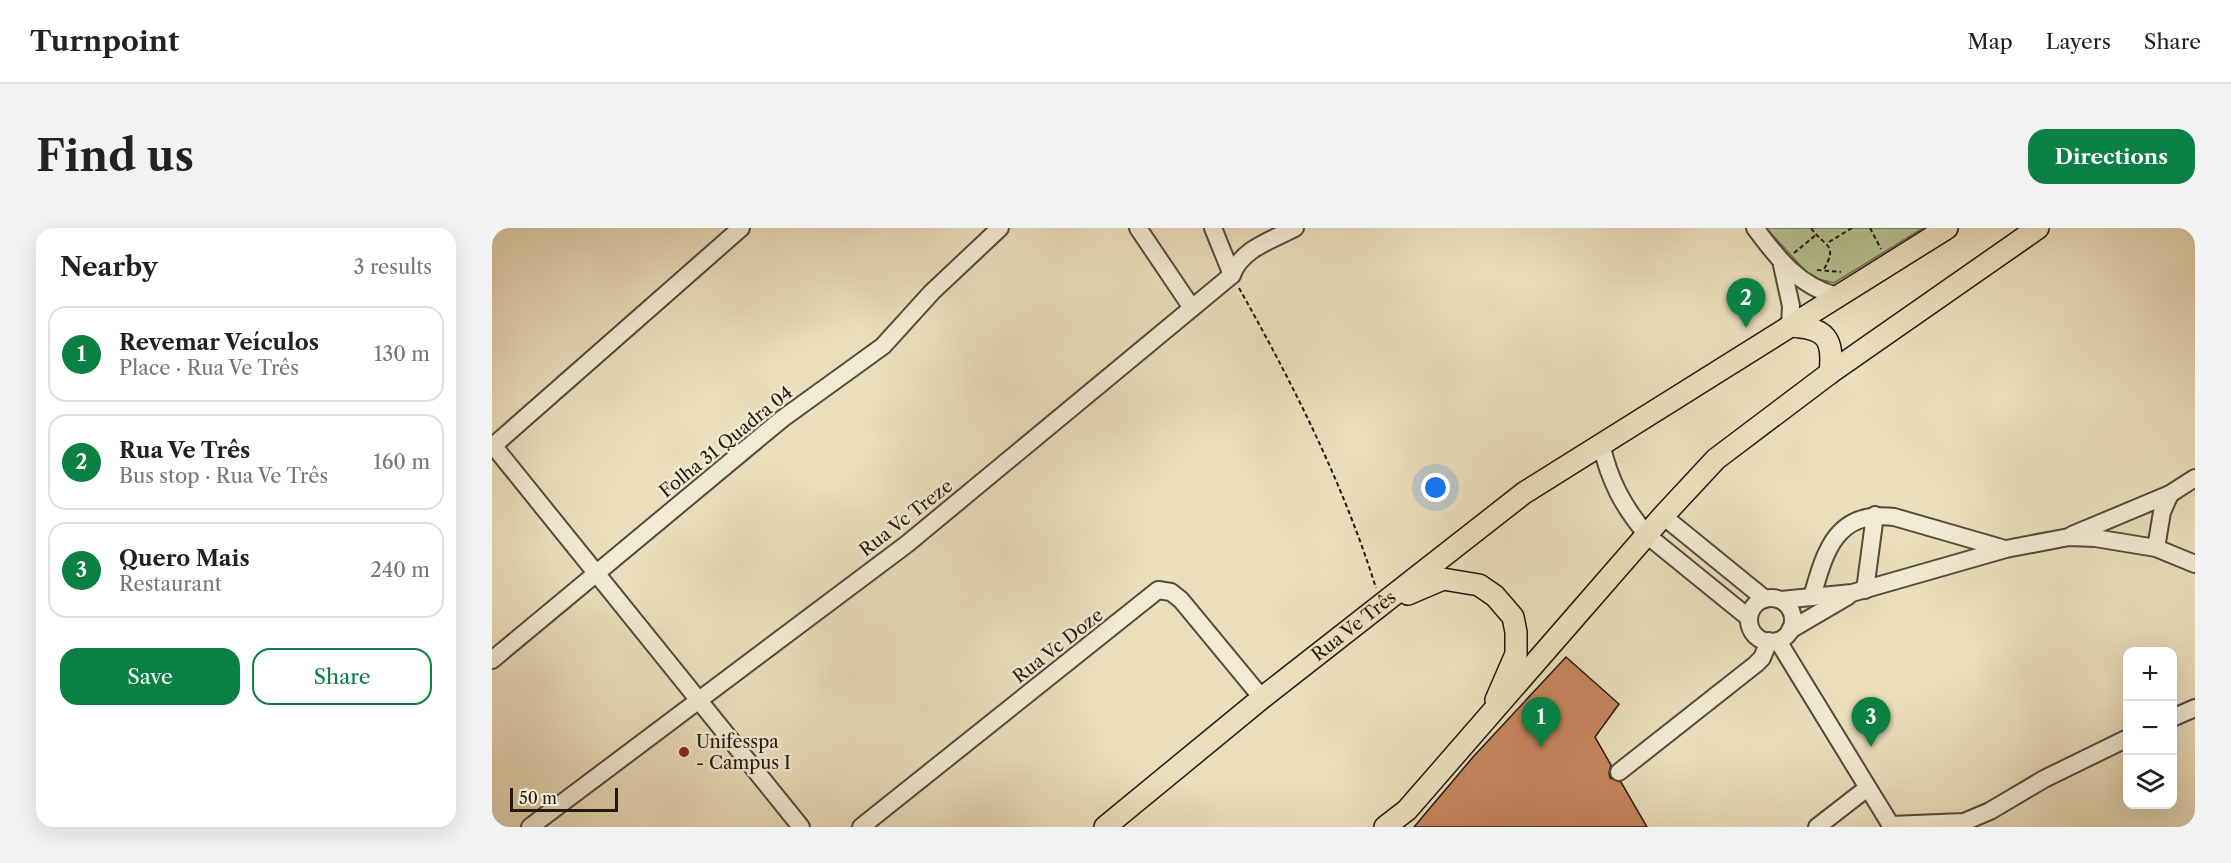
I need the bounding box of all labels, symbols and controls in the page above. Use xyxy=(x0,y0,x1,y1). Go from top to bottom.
text: Turnpoint xyxy=(30,24,179,58)
text: Map xyxy=(1968,29,2013,54)
text: Layers xyxy=(2046,29,2111,54)
text: Share xyxy=(2144,29,2201,54)
button: Directions xyxy=(2028,129,2195,184)
text: Find us xyxy=(36,130,194,182)
text: Nearby xyxy=(60,251,158,283)
text: 3 results xyxy=(354,255,432,279)
pin: 2 xyxy=(1726,279,1766,328)
text: Revemar Veículos xyxy=(119,329,319,356)
text: 1 xyxy=(77,342,86,366)
text: 130 m xyxy=(374,342,430,366)
text: Place · Rua Ve Três xyxy=(119,356,299,380)
street label: Folha 31 Quadra 04 xyxy=(655,382,797,502)
text: Rua Ve Três xyxy=(119,437,250,464)
text: 2 xyxy=(76,450,87,474)
text: 160 m xyxy=(373,450,430,474)
text: Bus stop · Rua Ve Três xyxy=(119,464,328,488)
your location xyxy=(1421,473,1450,502)
street label: Rua Vc Treze xyxy=(855,475,957,561)
text: Quero Mais xyxy=(119,545,250,572)
text: 3 xyxy=(76,558,87,582)
text: 240 m xyxy=(370,558,430,582)
text: Restaurant xyxy=(119,572,222,596)
street label: Rua Ve Três xyxy=(1307,586,1401,666)
street label: Rua Vc Doze xyxy=(1009,604,1107,688)
map controls xyxy=(2123,647,2177,809)
button: + xyxy=(2123,647,2177,701)
button: Save xyxy=(60,648,240,705)
button: Share xyxy=(252,648,432,705)
pin: 1 xyxy=(1522,698,1560,747)
pin: 3 xyxy=(1852,698,1890,747)
button: − xyxy=(2123,701,2177,755)
place label: Unifesspa - Campus I xyxy=(696,731,791,774)
marker: Unifesspa - Campus I xyxy=(677,745,691,759)
button: layers xyxy=(2123,755,2177,809)
scale bar xyxy=(510,785,618,812)
text: 50 m xyxy=(519,788,557,808)

